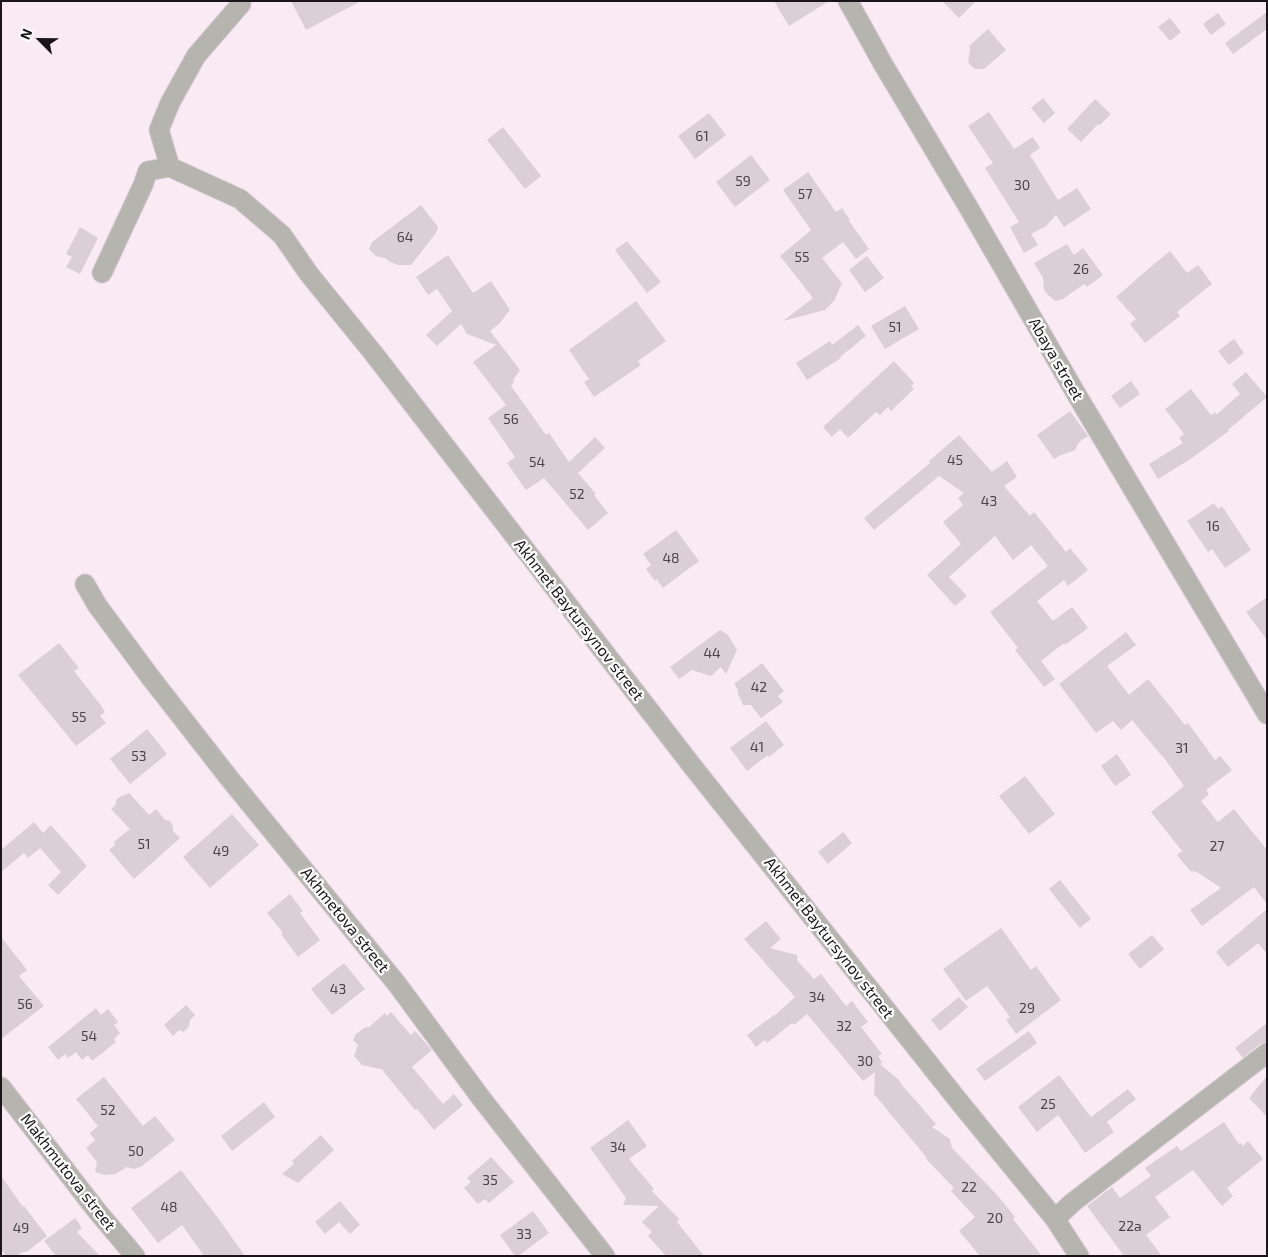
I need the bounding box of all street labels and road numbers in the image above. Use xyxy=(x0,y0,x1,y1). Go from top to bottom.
street label: Abaya street xyxy=(1025,314,1087,404)
street label: Akhmet Baytursynov street xyxy=(510,536,648,704)
street label: Akhmet Baytursynov street xyxy=(760,854,898,1022)
street label: Akhmetova street xyxy=(297,864,393,976)
street label: Makhmutova street xyxy=(16,1110,120,1234)

